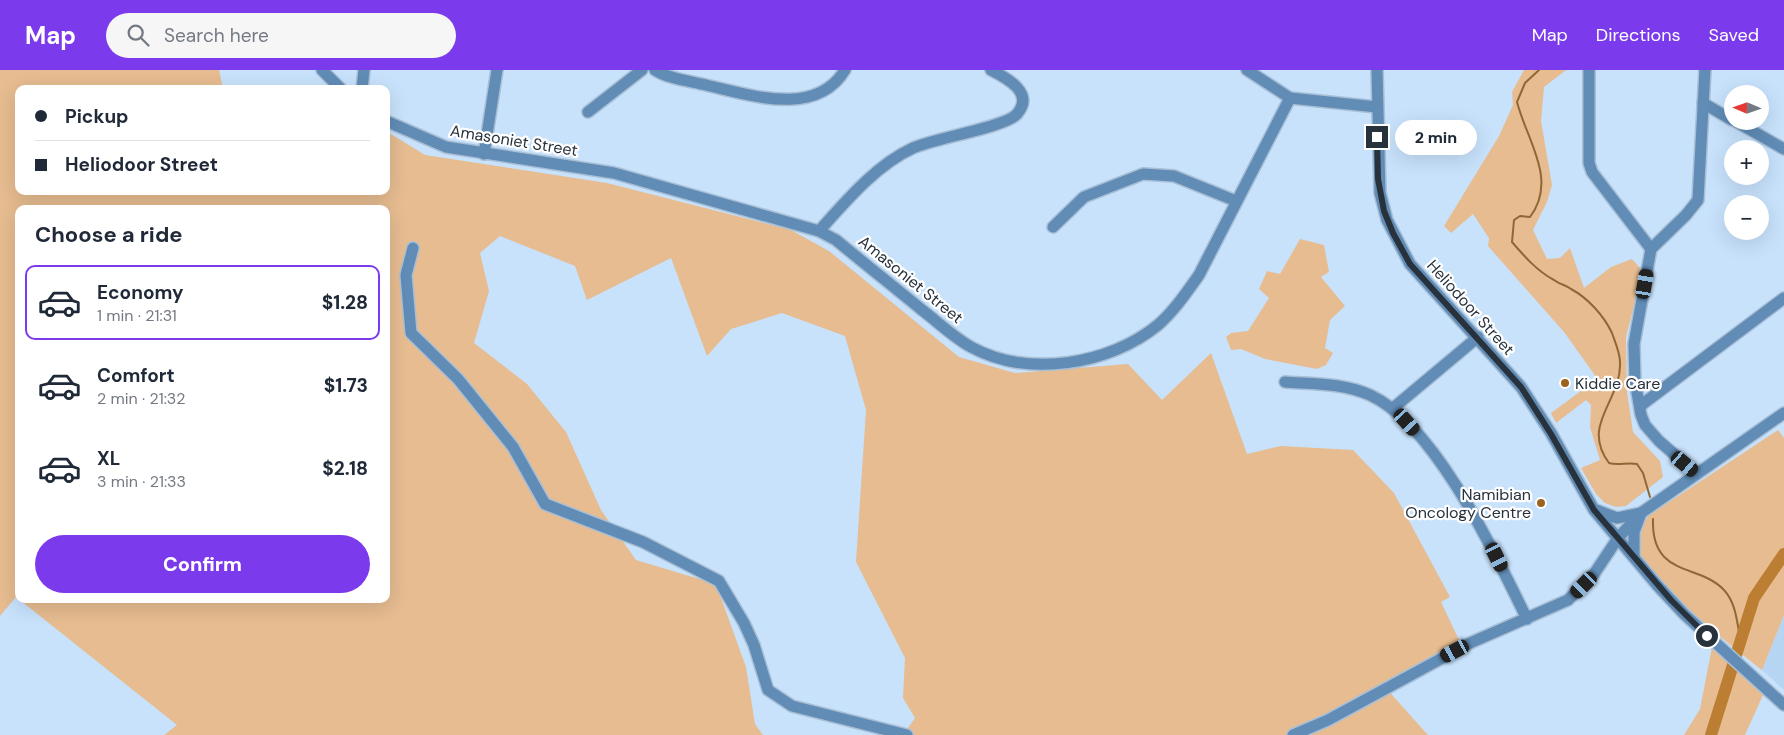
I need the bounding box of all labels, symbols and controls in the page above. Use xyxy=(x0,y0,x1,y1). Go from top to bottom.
search box xyxy=(106,13,456,58)
text: Map xyxy=(25,20,76,51)
icon: search xyxy=(124,21,152,49)
text: Search here xyxy=(164,23,269,48)
text: Map xyxy=(1532,23,1568,47)
text: Directions xyxy=(1596,23,1681,47)
text: Saved xyxy=(1709,23,1759,47)
north arrow xyxy=(1724,85,1769,130)
map controls xyxy=(1724,85,1769,240)
text: Pickup xyxy=(65,104,129,129)
street label: Amasoniet Street xyxy=(449,120,579,161)
callout: 2 min xyxy=(1394,120,1477,154)
route end xyxy=(1366,126,1388,148)
text: 2 min xyxy=(1415,127,1457,148)
button: + xyxy=(1724,140,1769,185)
text: Heliodoor Street xyxy=(65,152,218,177)
button: − xyxy=(1724,195,1769,240)
text: Choose a ride xyxy=(35,220,183,249)
street label: Amasoniet Street xyxy=(854,231,967,328)
street label: Heliodoor Street xyxy=(1422,255,1519,359)
car xyxy=(1635,268,1654,300)
icon: car xyxy=(37,280,82,325)
text: Economy xyxy=(97,280,184,305)
text: $1.28 xyxy=(322,290,368,315)
text: 1 min · 21:31 xyxy=(97,305,177,326)
icon: car xyxy=(37,363,82,408)
text: Comfort xyxy=(97,363,175,388)
text: $1.73 xyxy=(324,373,368,398)
place label: Kiddie Care xyxy=(1575,373,1660,394)
marker: Kiddie Care xyxy=(1559,377,1571,389)
text: 2 min · 21:32 xyxy=(97,388,186,409)
car xyxy=(1391,406,1422,438)
icon: car xyxy=(37,446,82,491)
text: XL xyxy=(97,446,120,471)
car xyxy=(1668,449,1701,479)
text: $2.18 xyxy=(322,456,368,481)
text: 3 min · 21:33 xyxy=(97,471,186,492)
place label: Namibian Oncology Centre xyxy=(1405,484,1531,523)
marker: Namibian Oncology Centre xyxy=(1535,497,1547,509)
button: Confirm xyxy=(35,535,370,593)
car xyxy=(1483,540,1510,574)
car xyxy=(1568,569,1599,601)
route start xyxy=(1696,625,1718,647)
car xyxy=(1438,637,1471,665)

